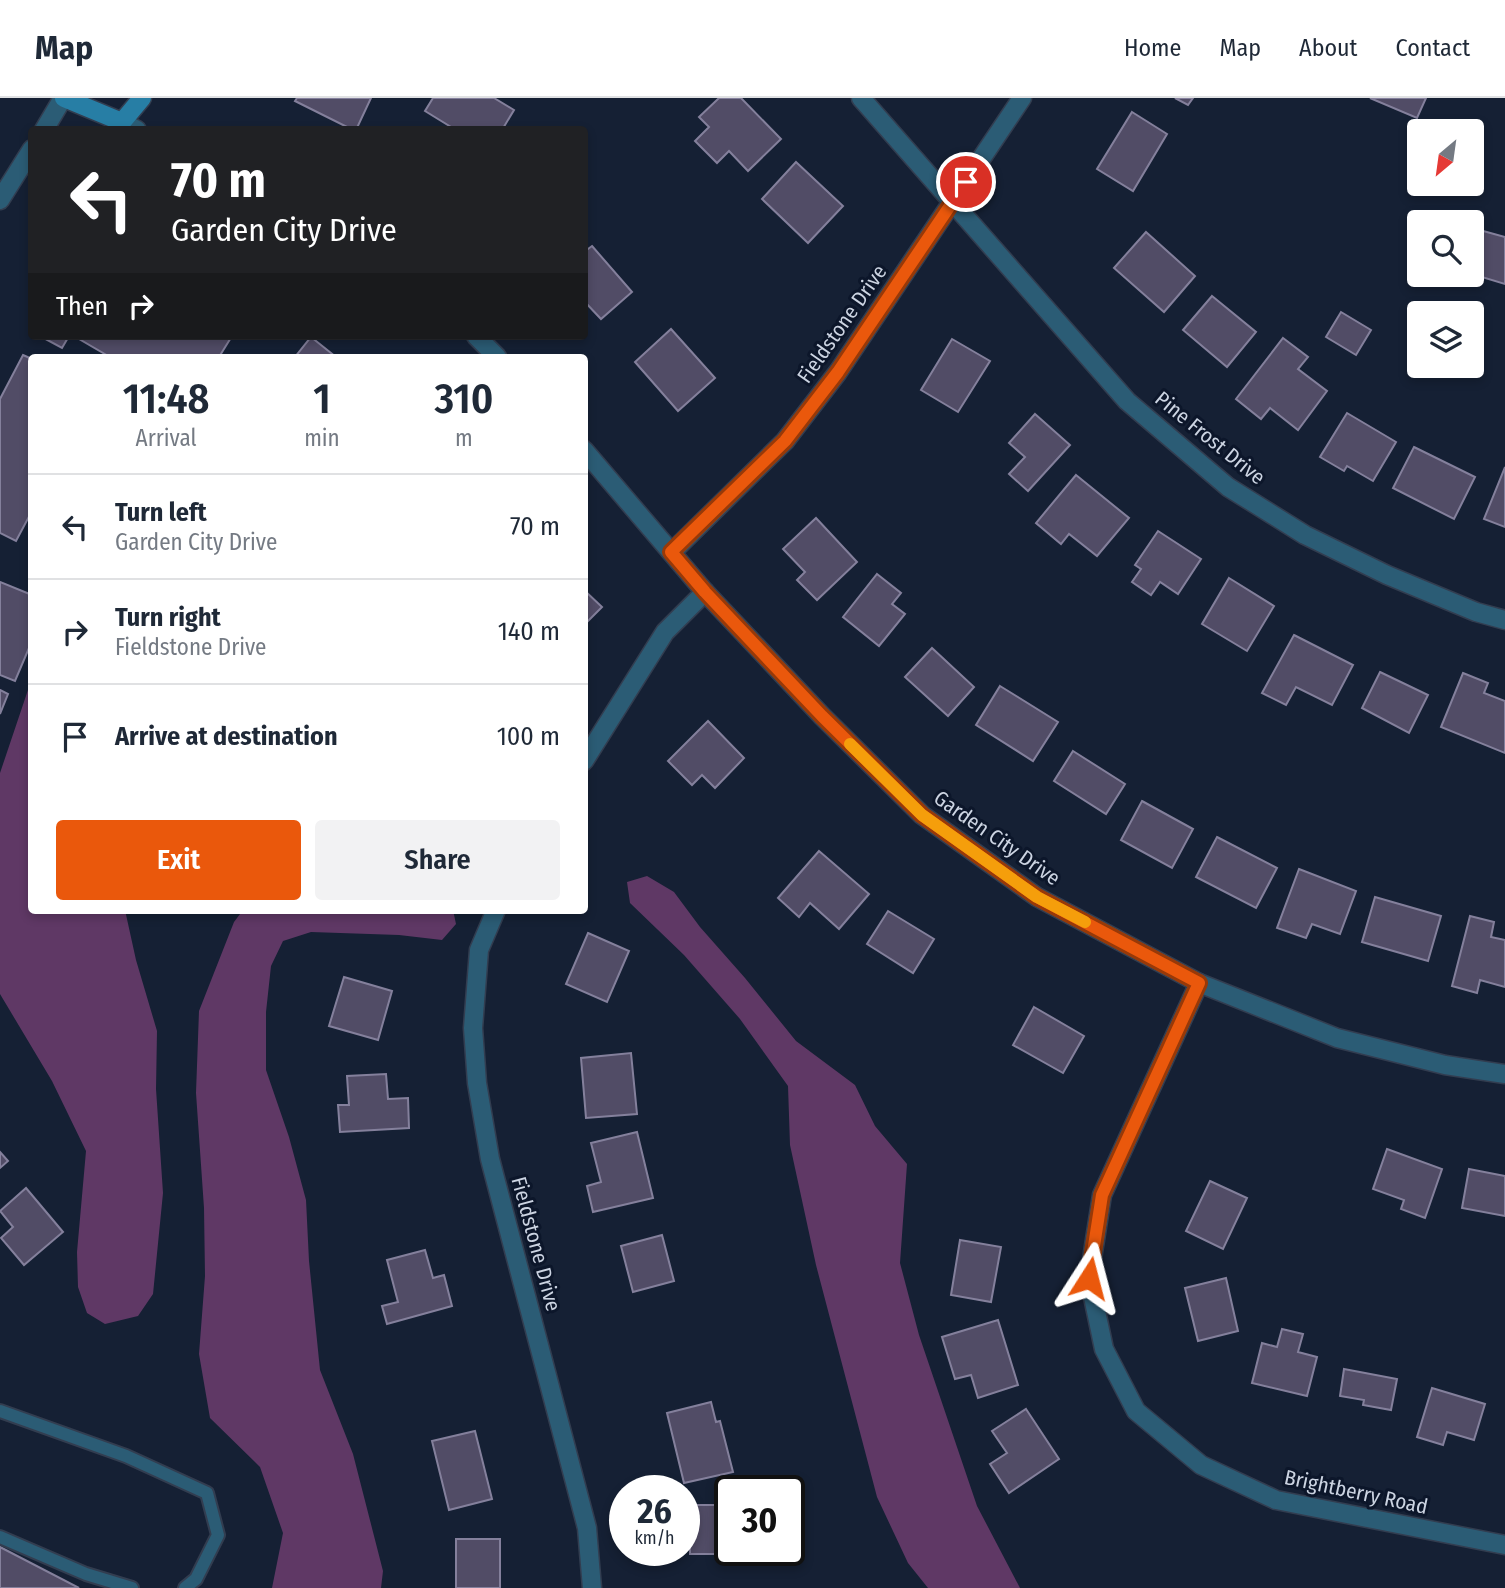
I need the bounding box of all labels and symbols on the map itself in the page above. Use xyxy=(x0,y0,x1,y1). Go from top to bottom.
north arrow xyxy=(1407,119,1484,196)
pin xyxy=(936,152,996,212)
street label: Fieldstone Drive xyxy=(792,260,892,388)
street label: Pine Frost Drive xyxy=(1150,386,1270,490)
street label: Garden City Drive xyxy=(929,785,1065,891)
street label: Fieldstone Drive xyxy=(506,1174,566,1314)
position arrow xyxy=(1052,1241,1126,1315)
street label: Brightberry Road xyxy=(1282,1464,1430,1520)
speed limit sign: 30 xyxy=(714,1475,805,1566)

